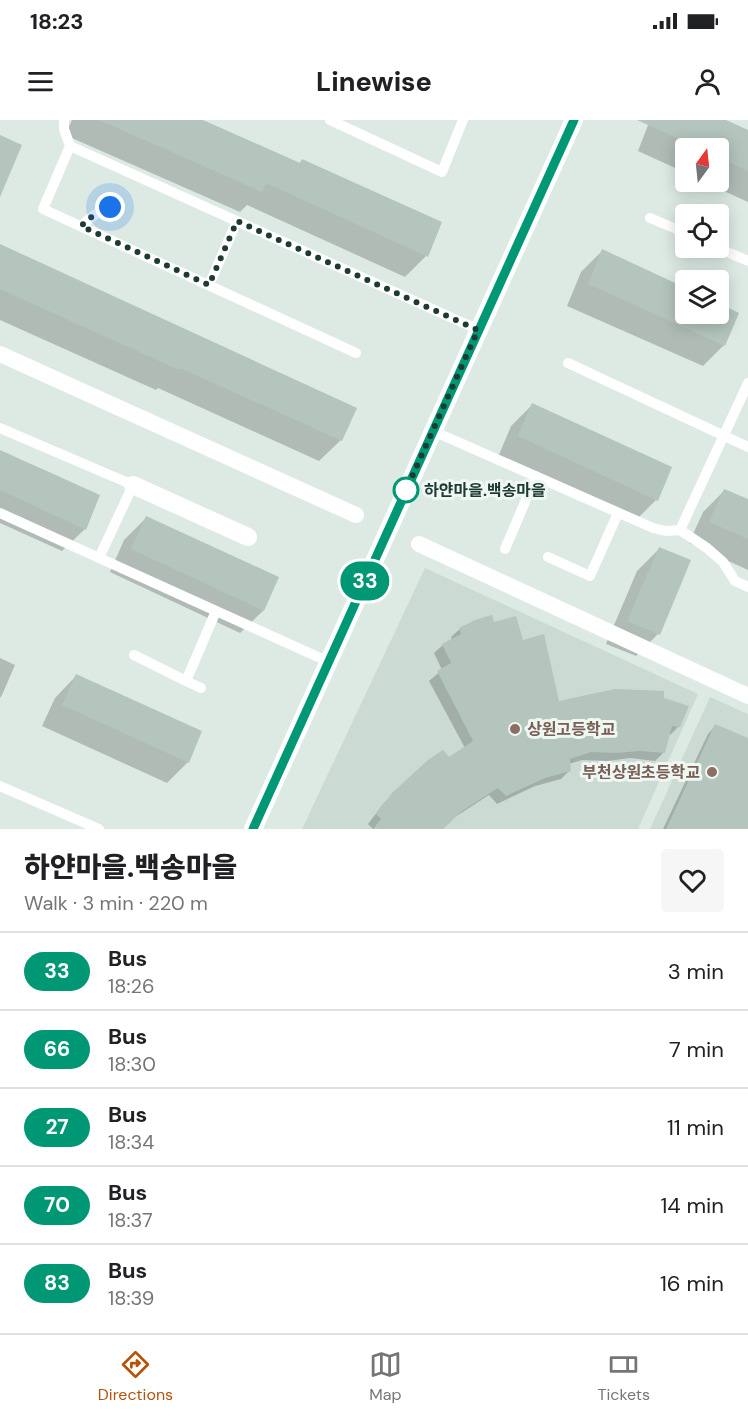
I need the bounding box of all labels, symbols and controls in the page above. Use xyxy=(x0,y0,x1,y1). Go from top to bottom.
text: 18:23 xyxy=(30,7,83,36)
text: Linewise xyxy=(316,64,432,99)
icon: menu xyxy=(24,65,57,98)
icon: person xyxy=(691,65,724,98)
north arrow xyxy=(675,138,729,192)
map controls xyxy=(675,138,729,324)
your location xyxy=(95,192,125,222)
button: locate xyxy=(675,204,729,258)
button: layers xyxy=(675,270,729,324)
marker: 하얀마을.백송마을 xyxy=(393,477,419,503)
place label: 하얀마을.백송마을 xyxy=(424,480,546,501)
line badge: 33 xyxy=(338,562,392,600)
text: 33 xyxy=(352,567,378,595)
place label: 상원고등학교 xyxy=(527,719,616,740)
marker: 상원고등학교 xyxy=(508,722,522,736)
place label: 부천상원초등학교 xyxy=(582,762,700,783)
marker: 부천상원초등학교 xyxy=(705,765,719,779)
text: 하얀마을.백송마을 xyxy=(24,849,237,886)
button: heart xyxy=(661,849,724,912)
text: Walk · 3 min · 220 m xyxy=(24,890,208,916)
text: Bus xyxy=(108,944,147,973)
text: 33 xyxy=(44,957,70,985)
text: 3 min xyxy=(668,957,724,986)
text: 18:26 xyxy=(108,973,155,999)
text: Bus xyxy=(108,1022,147,1051)
text: 66 xyxy=(44,1035,70,1063)
text: 7 min xyxy=(669,1035,724,1064)
text: 18:30 xyxy=(108,1051,156,1077)
text: Bus xyxy=(108,1100,147,1129)
text: 27 xyxy=(45,1113,69,1141)
text: 11 min xyxy=(667,1113,724,1142)
text: 18:34 xyxy=(108,1129,154,1155)
text: Bus xyxy=(108,1178,147,1207)
text: 70 xyxy=(44,1191,70,1219)
text: 14 min xyxy=(660,1191,724,1220)
text: 18:37 xyxy=(108,1207,153,1233)
text: Bus xyxy=(108,1256,147,1285)
text: 83 xyxy=(44,1269,70,1297)
text: 16 min xyxy=(660,1269,724,1298)
text: 18:39 xyxy=(108,1285,154,1311)
tab: Directions xyxy=(98,1348,173,1405)
tab: Map xyxy=(369,1348,402,1405)
tab: Tickets xyxy=(598,1348,650,1405)

